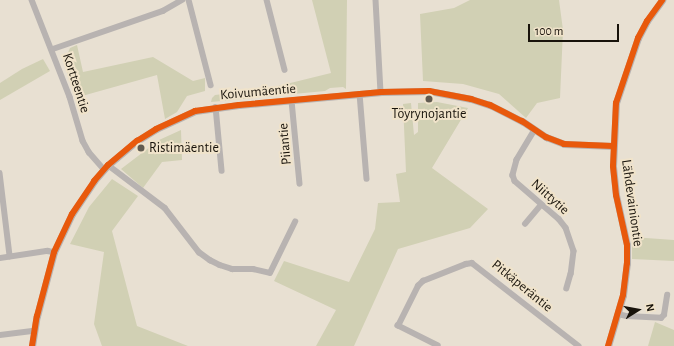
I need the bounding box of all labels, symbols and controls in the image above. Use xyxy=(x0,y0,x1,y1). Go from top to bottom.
scale bar xyxy=(530,16,621,42)
text: 100 m xyxy=(535,25,563,37)
street label: Kortteentie xyxy=(58,51,94,115)
street label: Koivumäentie xyxy=(219,80,297,104)
marker: Töyrynojantie xyxy=(424,94,434,104)
place label: Töyrynojantie xyxy=(392,106,466,122)
street label: Piiantie xyxy=(275,122,295,166)
place label: Ristimäentie xyxy=(149,140,219,156)
marker: Ristimäentie xyxy=(136,143,146,153)
street label: Lähdevainiontie xyxy=(618,158,646,248)
street label: Niittytie xyxy=(527,176,573,218)
street label: Pitkäperäntie xyxy=(488,256,556,316)
north arrow xyxy=(618,290,658,330)
text: N xyxy=(644,303,656,312)

